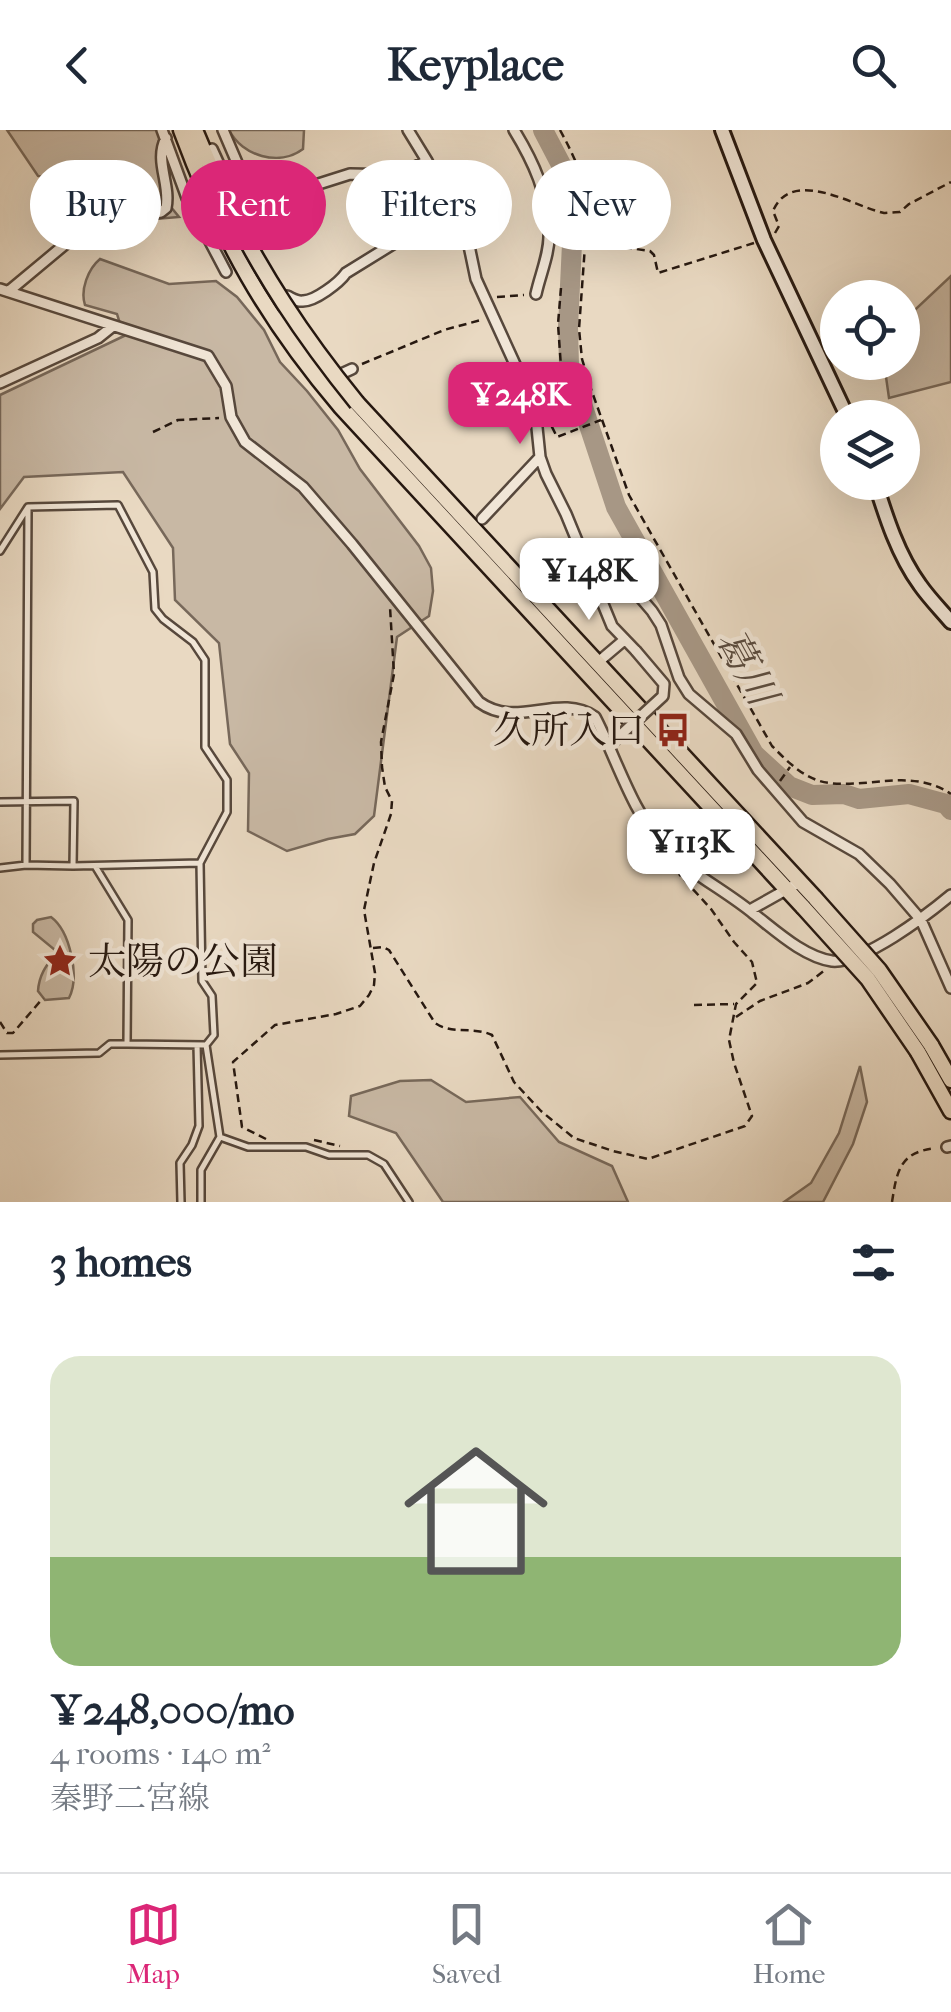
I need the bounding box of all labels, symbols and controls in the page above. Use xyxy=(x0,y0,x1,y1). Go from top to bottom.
icon: back xyxy=(50,38,105,93)
icon: search xyxy=(846,38,901,93)
text: Keyplace xyxy=(387,39,564,92)
chip: Buy xyxy=(30,160,161,250)
chip: Rent xyxy=(181,160,326,250)
chip: Filters xyxy=(346,160,512,250)
chip: New xyxy=(532,160,671,250)
map controls xyxy=(820,280,920,500)
button: locate xyxy=(820,280,920,380)
pin: ¥248K xyxy=(450,362,590,447)
text: ¥248K xyxy=(470,376,570,413)
button: layers xyxy=(820,400,920,500)
pin: ¥148K xyxy=(519,538,659,623)
text: ¥148K xyxy=(542,552,636,589)
water label: 葛川 xyxy=(706,621,787,717)
place label: 久所入口 xyxy=(493,708,645,753)
bus stop icon: 久所入口 xyxy=(654,711,692,749)
pin: ¥113K xyxy=(621,809,761,894)
text: ¥113K xyxy=(649,823,733,860)
place label: 太陽の公園 xyxy=(88,939,278,984)
place icon: 太陽の公園 xyxy=(41,942,79,980)
icon: filters xyxy=(846,1235,901,1290)
text: 3 homes xyxy=(50,1238,192,1287)
icon: home xyxy=(386,1421,566,1601)
text: ¥248,000/mo xyxy=(50,1686,295,1735)
text: 4 rooms · 140 m² xyxy=(50,1735,271,1772)
text: 秦野二宮線 xyxy=(50,1780,210,1817)
tab: Map xyxy=(126,1897,181,1990)
tab: Saved xyxy=(432,1897,501,1990)
tab: Home xyxy=(753,1897,825,1990)

